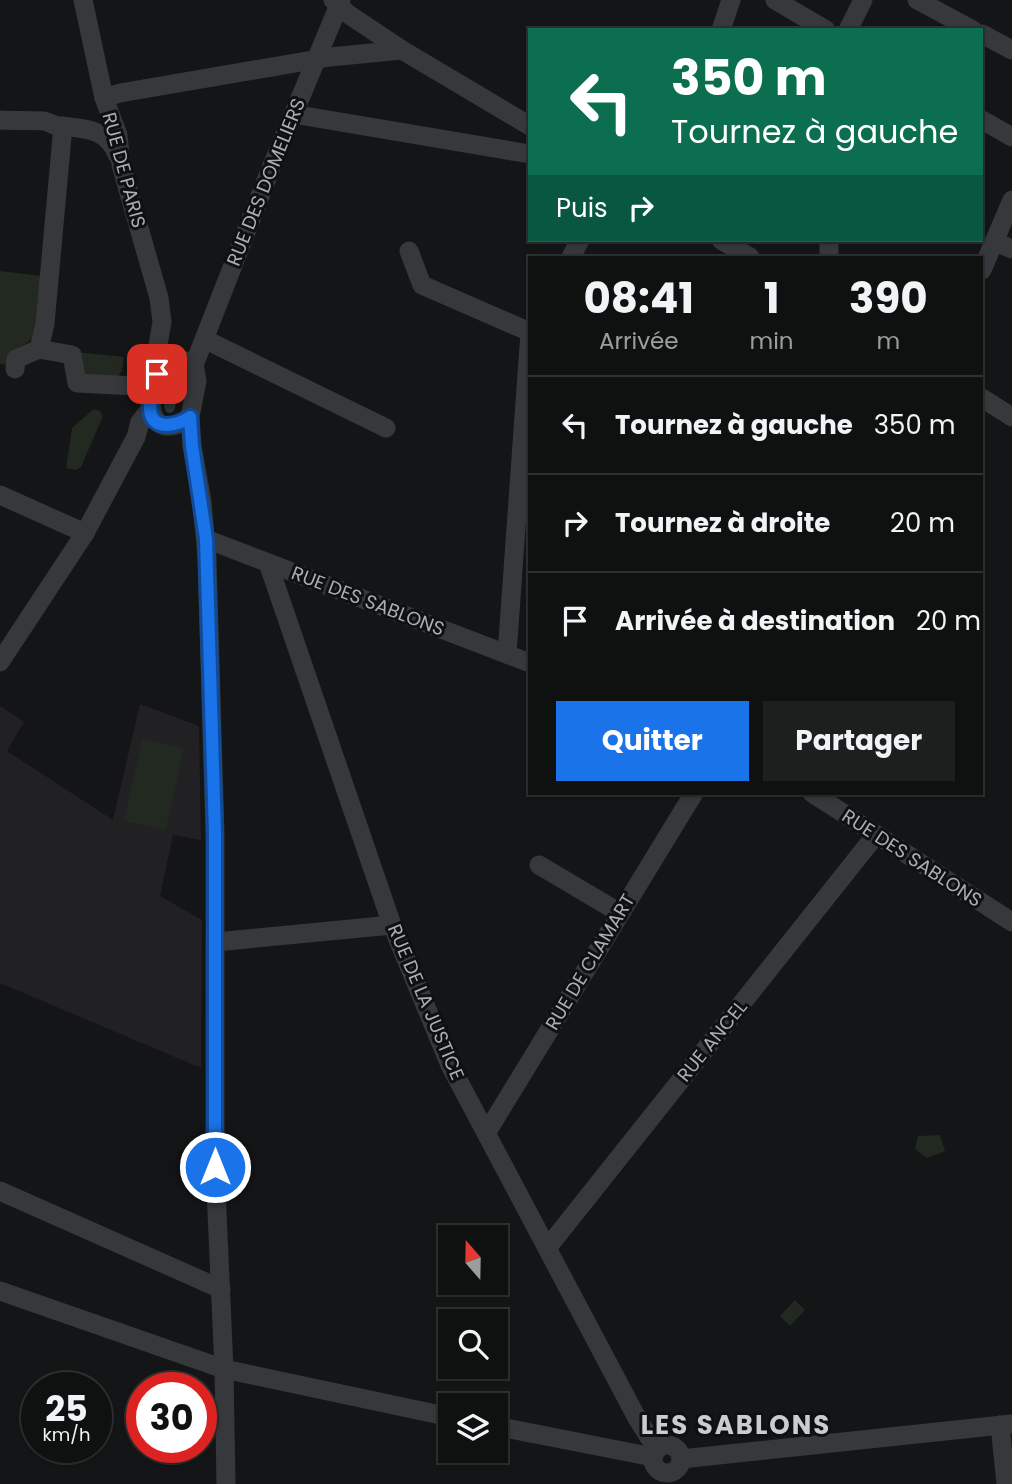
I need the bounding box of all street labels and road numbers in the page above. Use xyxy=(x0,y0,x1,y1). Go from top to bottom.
street label: RUE DES DOMELIERS xyxy=(220,94,312,270)
street label: RUE DE PARIS xyxy=(96,109,152,231)
street label: RUE DES SABLONS xyxy=(288,559,448,643)
street label: RUE DES SABLONS xyxy=(837,803,987,913)
street label: RUE DE CLAMART xyxy=(539,889,641,1035)
street label: RUE DE LA JUSTICE xyxy=(381,920,471,1084)
street label: RUE ANCEL xyxy=(671,994,753,1088)

